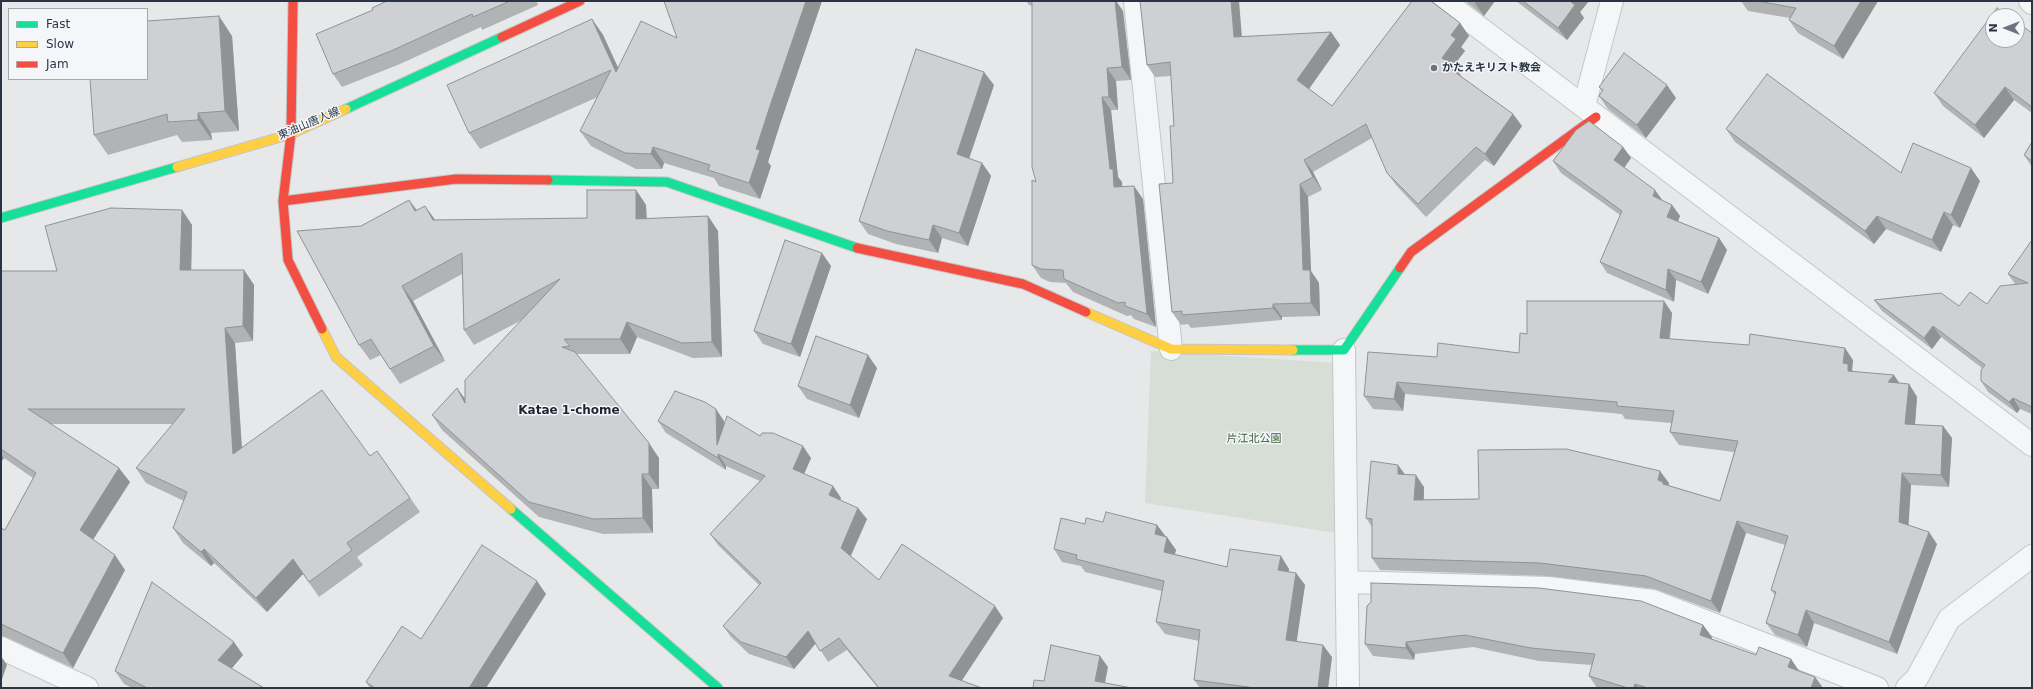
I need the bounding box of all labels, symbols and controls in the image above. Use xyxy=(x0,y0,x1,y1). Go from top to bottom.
legend xyxy=(8,8,148,80)
north arrow xyxy=(1985,8,2025,48)
text: Fast xyxy=(46,17,70,31)
text: N xyxy=(1987,23,2000,33)
text: Slow xyxy=(46,37,74,51)
text: Jam xyxy=(46,57,69,71)
place label: かたえキリスト教会 xyxy=(1442,61,1541,75)
marker: かたえキリスト教会 xyxy=(1429,63,1439,73)
street label: 東油山唐人線 xyxy=(276,105,342,143)
district label: Katae 1-chome xyxy=(518,404,620,418)
park label: 片江北公園 xyxy=(1227,432,1281,446)

